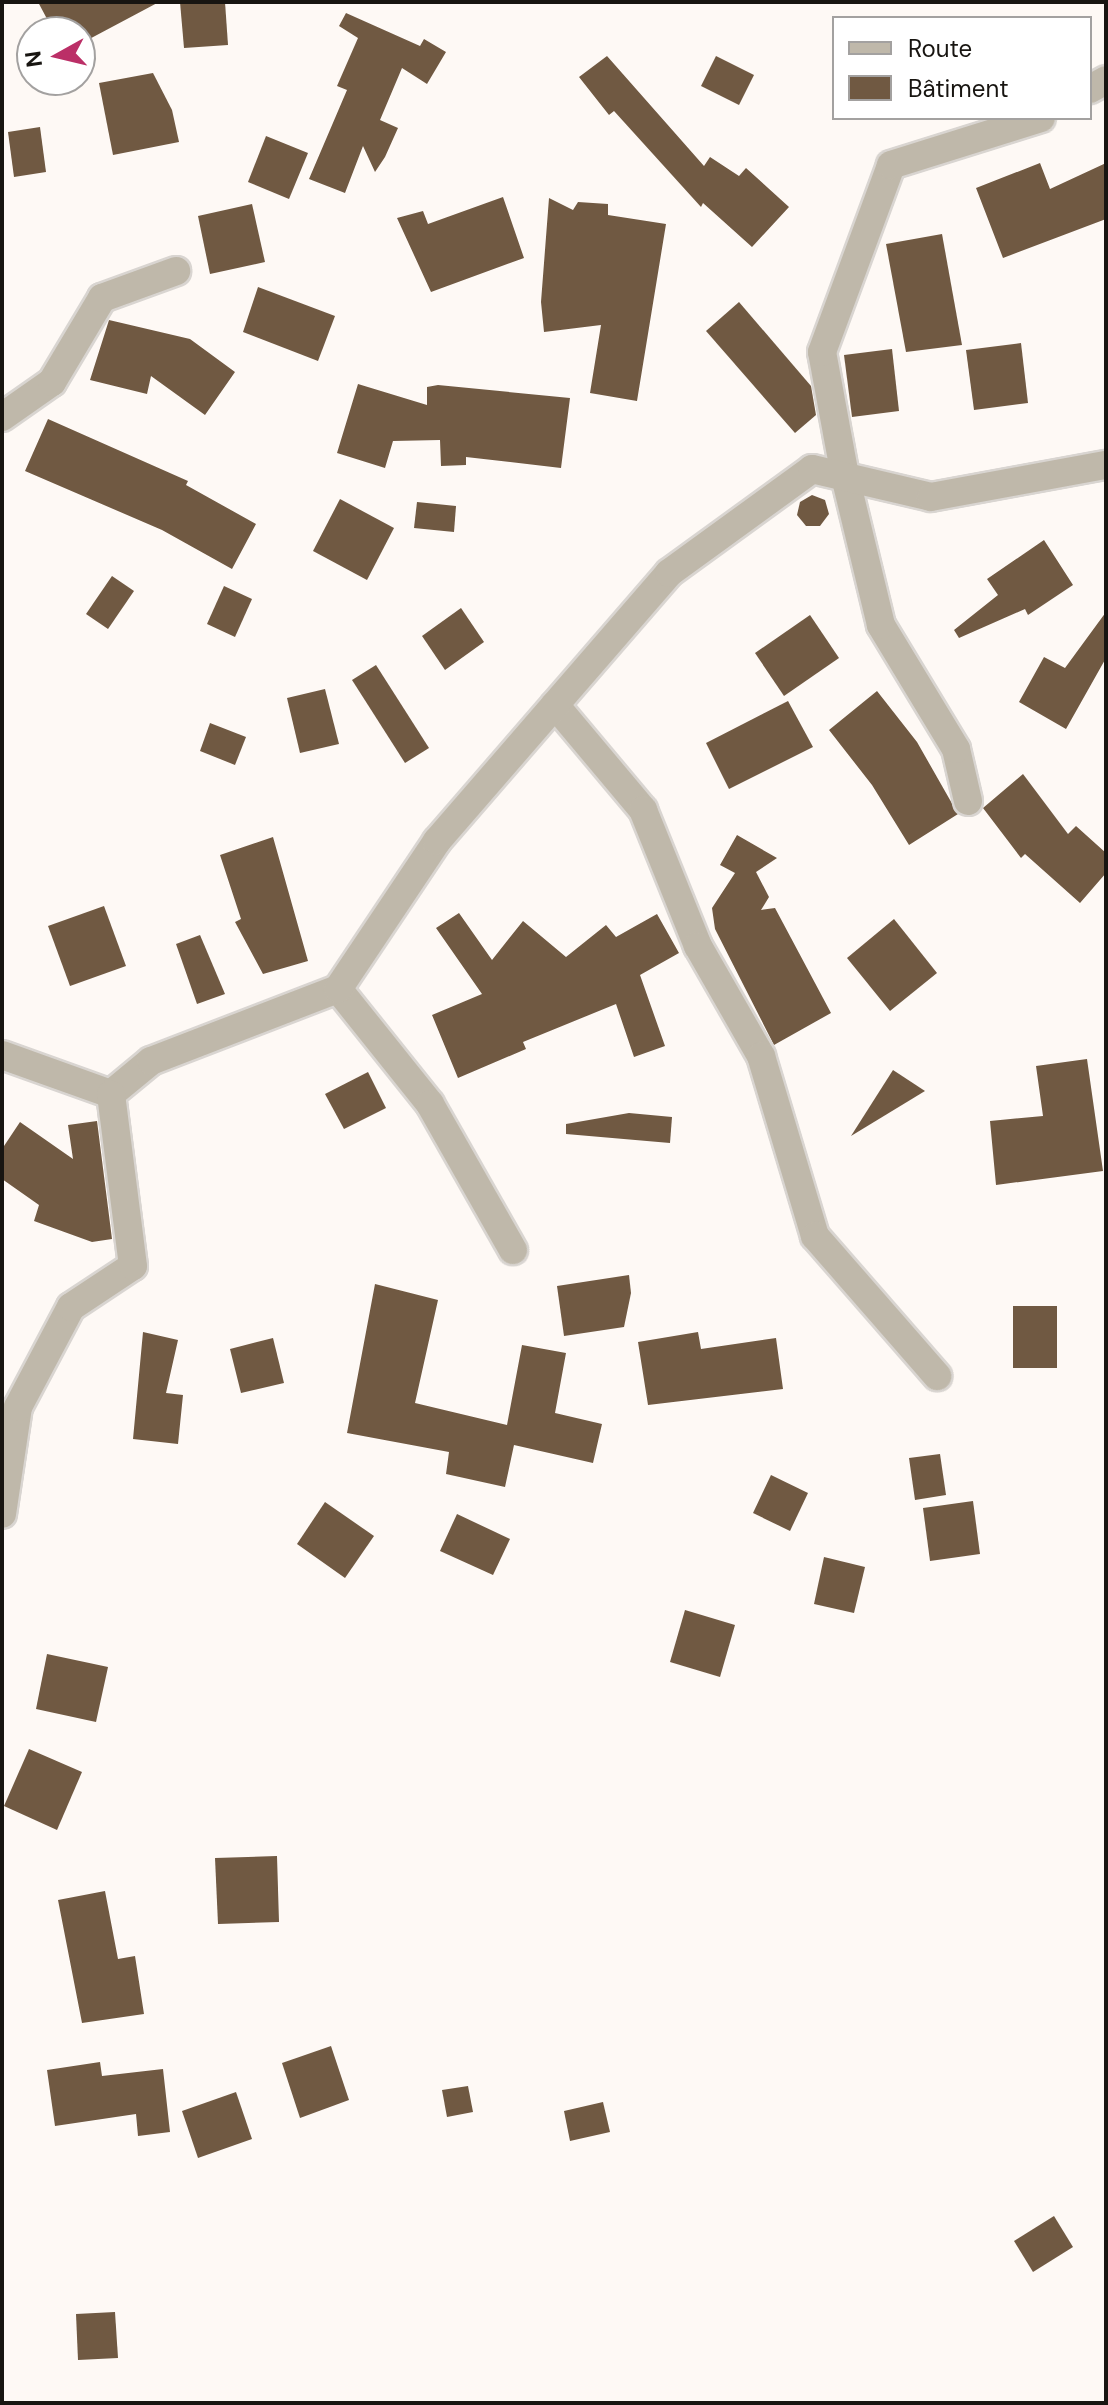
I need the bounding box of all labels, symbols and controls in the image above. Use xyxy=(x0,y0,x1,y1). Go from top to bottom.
north arrow xyxy=(16,16,96,96)
legend xyxy=(832,16,1092,120)
text: Route xyxy=(908,33,972,64)
text: N xyxy=(18,49,49,69)
text: Bâtiment xyxy=(908,73,1009,104)

